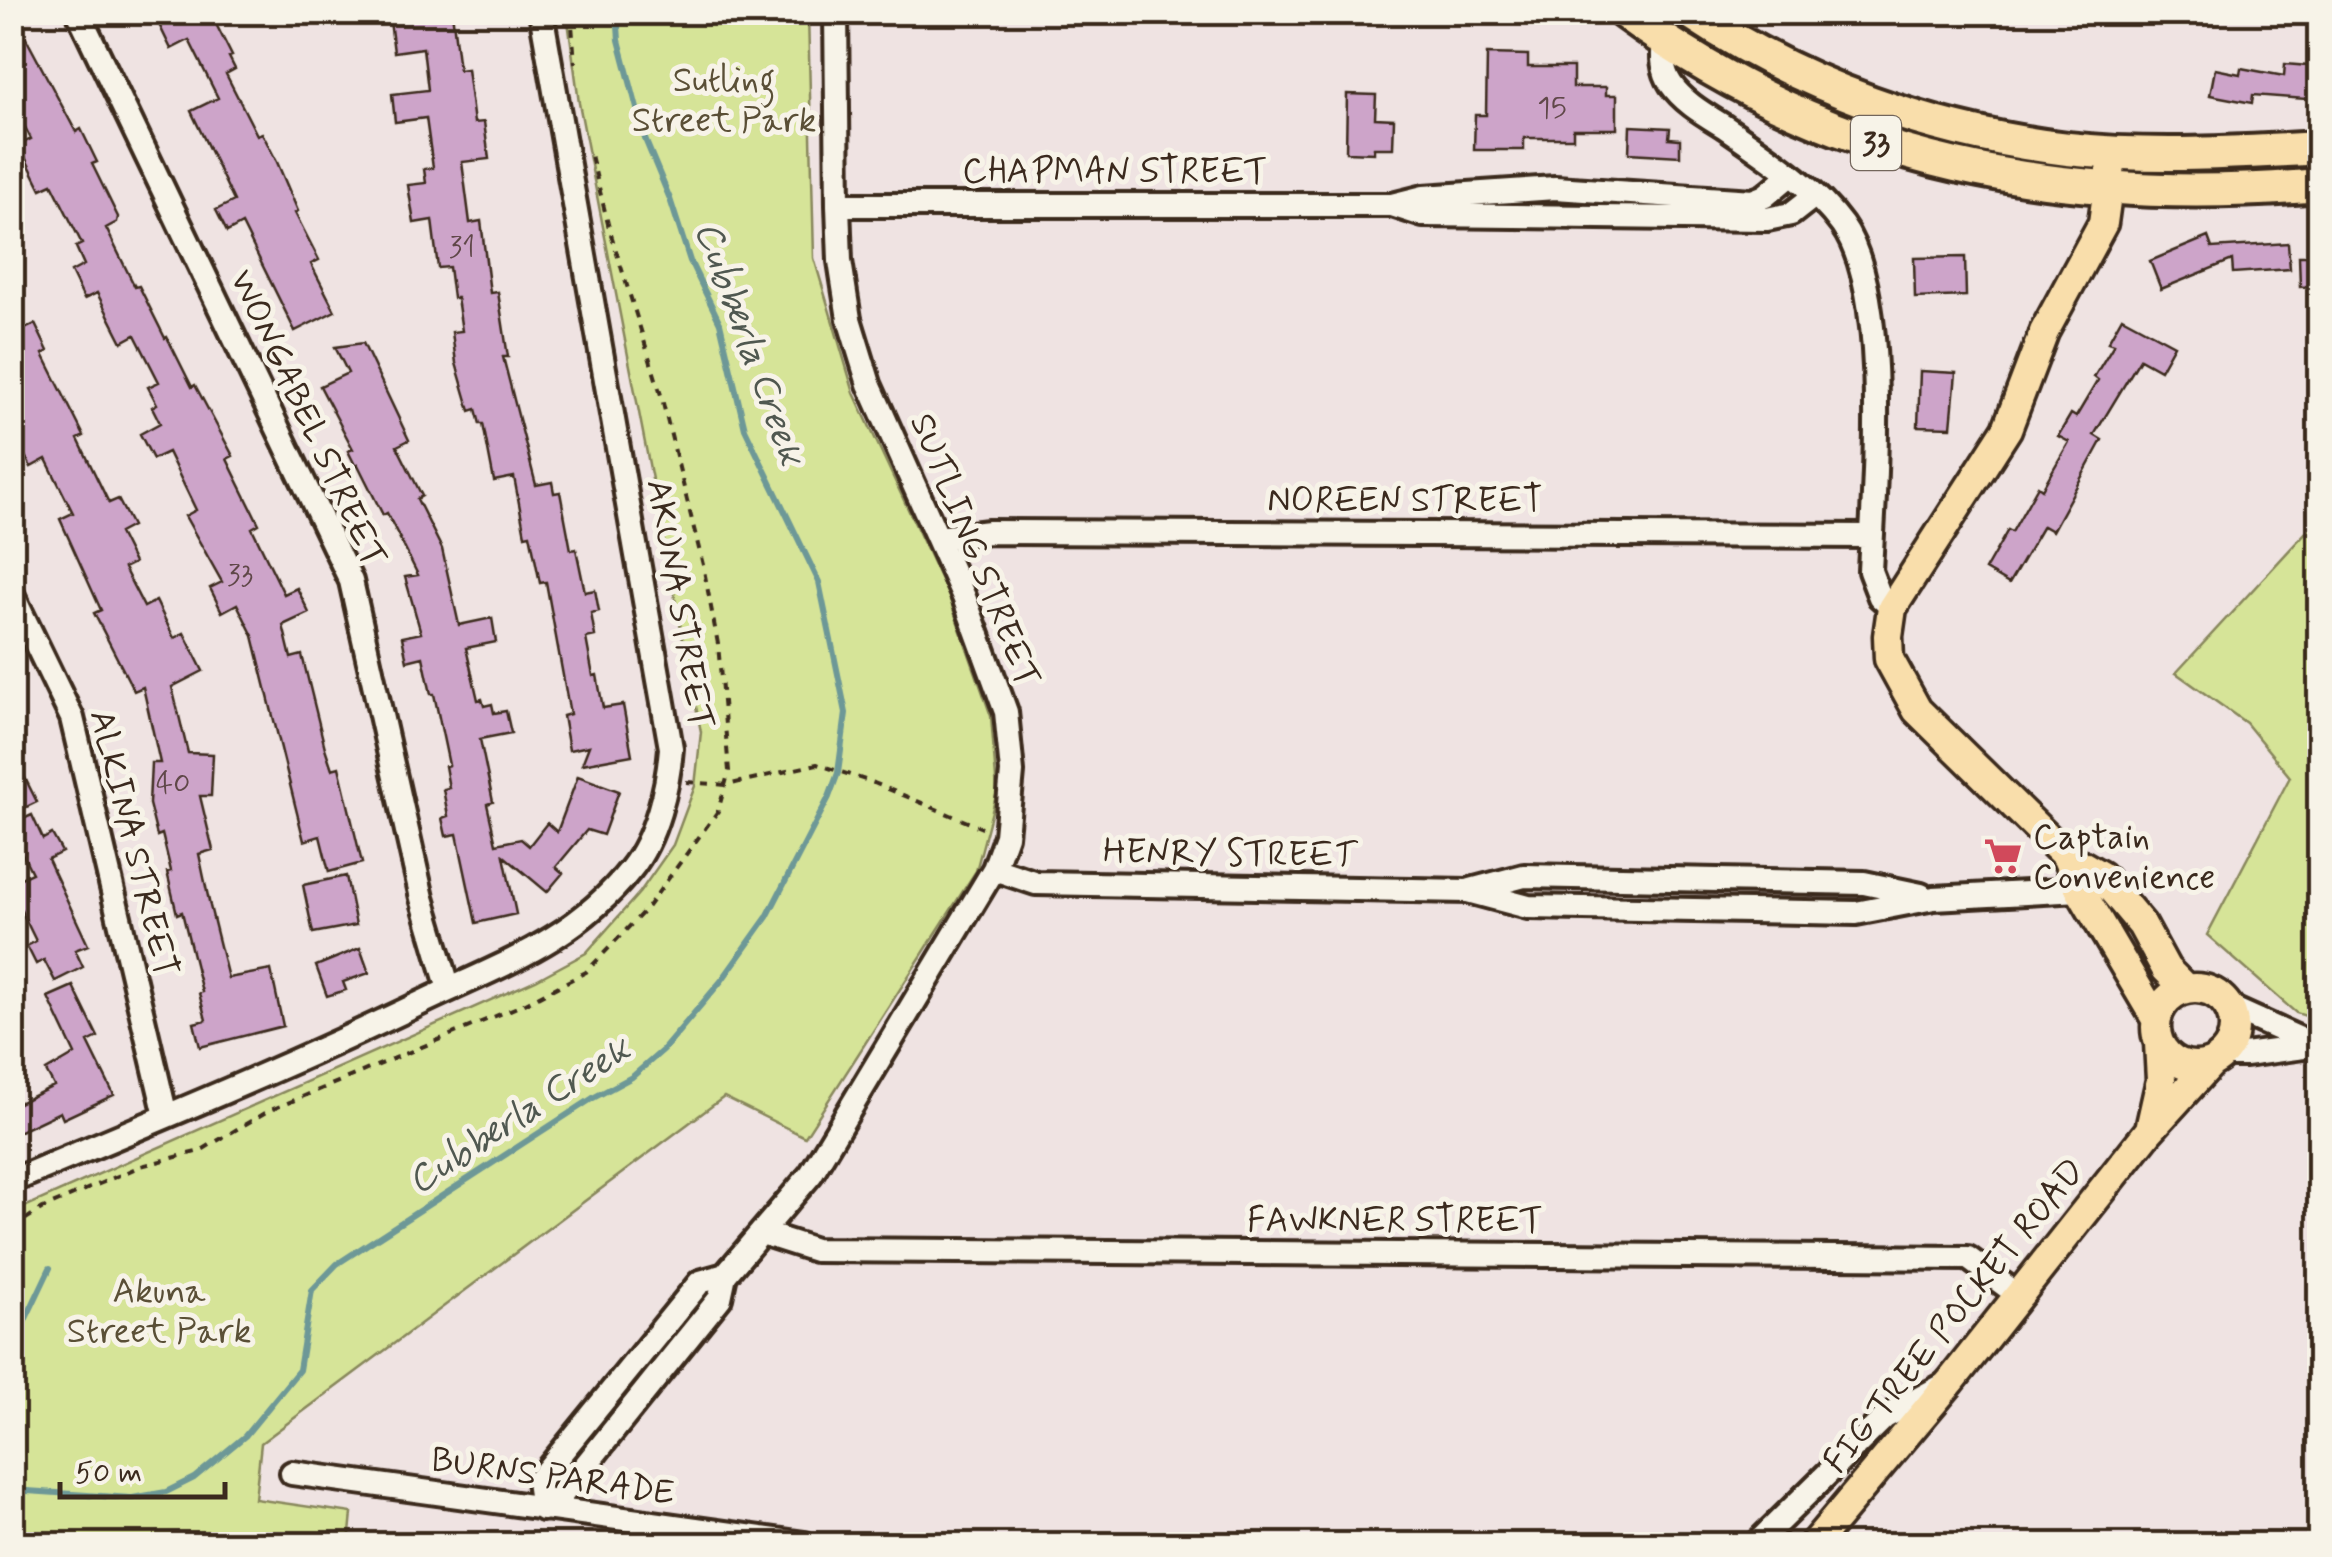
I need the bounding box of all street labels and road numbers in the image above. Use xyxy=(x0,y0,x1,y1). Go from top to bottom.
road number: 33 xyxy=(1851,116,1901,170)
street label: CHAPMAN STREET xyxy=(962,149,1268,195)
street label: WONGABEL STREET xyxy=(218,262,396,575)
street label: SUTLING STREET xyxy=(898,407,1050,695)
street label: AKUNA STREET xyxy=(634,476,724,733)
street label: NOREEN STREET xyxy=(1267,478,1543,524)
street label: ALKINA STREET xyxy=(78,705,189,982)
street label: HENRY STREET xyxy=(1103,829,1359,879)
street label: FIG TREE POCKET ROAD xyxy=(1813,1149,2096,1483)
street label: FAWKNER STREET xyxy=(1247,1198,1543,1244)
street label: BURNS PARADE xyxy=(428,1437,677,1517)

